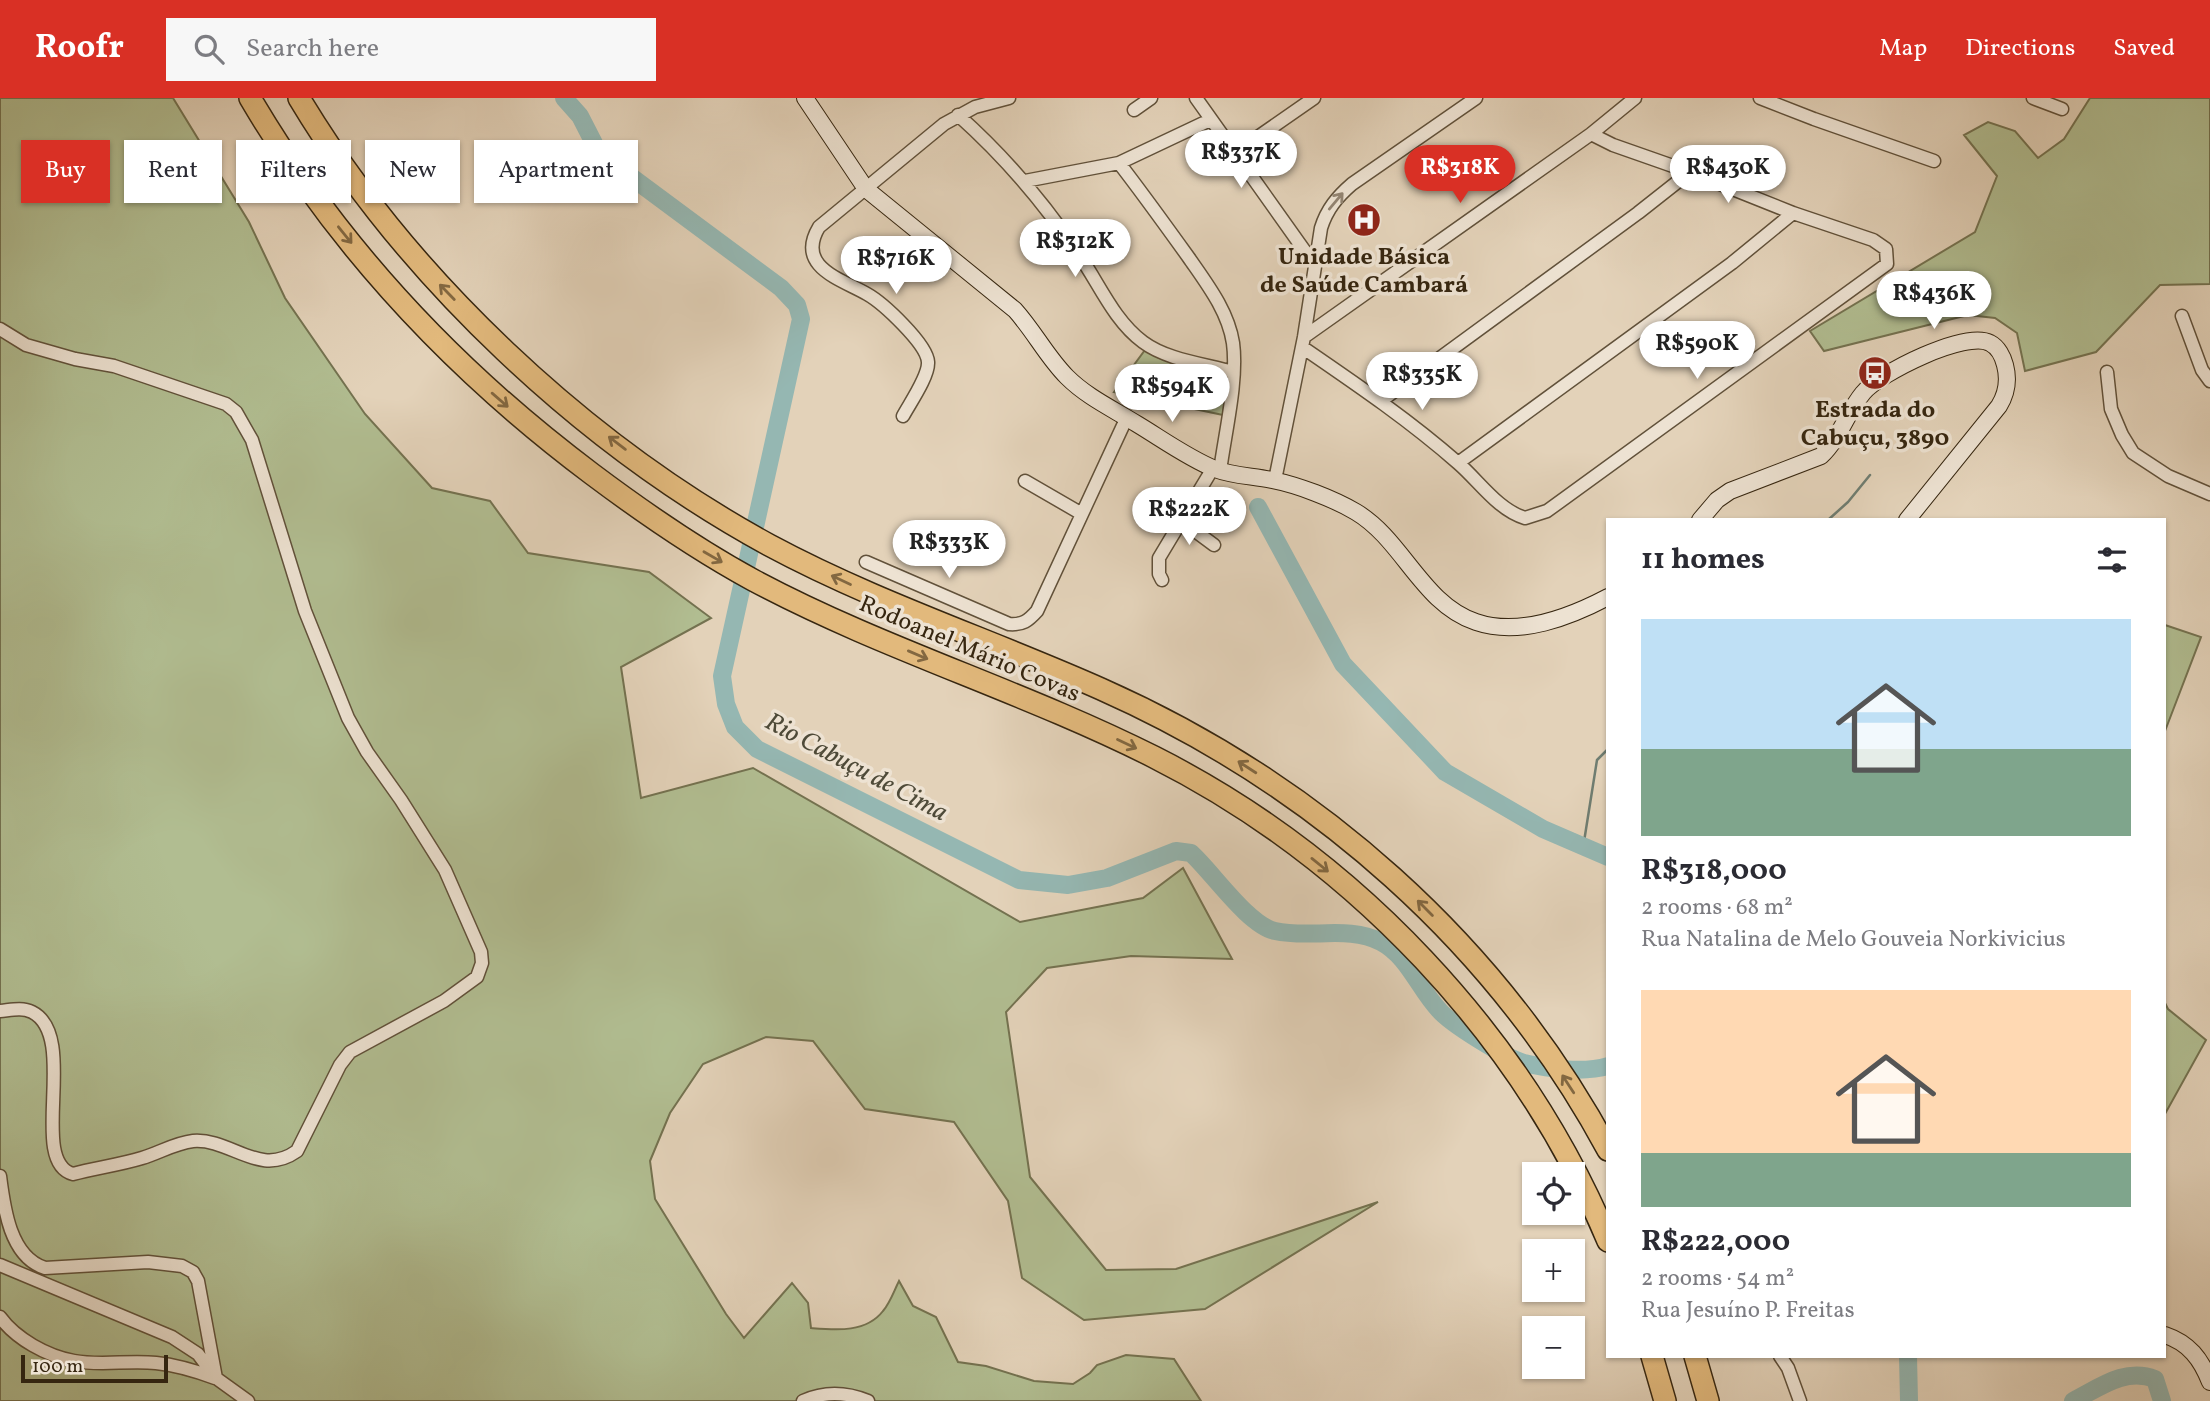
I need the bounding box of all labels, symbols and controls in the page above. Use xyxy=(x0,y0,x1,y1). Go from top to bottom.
search box xyxy=(166,18,656,81)
text: Roofr xyxy=(35,26,124,72)
icon: search xyxy=(190,30,228,68)
text: Search here xyxy=(246,31,379,67)
text: Map xyxy=(1879,32,1927,66)
text: Directions xyxy=(1965,32,2075,66)
text: Saved xyxy=(2113,32,2175,66)
pin: R$337K xyxy=(1184,130,1298,190)
text: R$337K xyxy=(1201,137,1281,169)
chip: Buy xyxy=(21,140,110,203)
chip: Rent xyxy=(124,140,222,203)
chip: Filters xyxy=(236,140,351,203)
chip: New xyxy=(365,140,460,203)
chip: Apartment xyxy=(474,140,638,203)
pin: R$318K xyxy=(1403,146,1517,205)
pin: R$430K xyxy=(1671,146,1785,205)
text: R$318K xyxy=(1420,152,1500,184)
text: R$430K xyxy=(1686,152,1770,184)
one-way arrow xyxy=(1328,192,1344,210)
hospital icon: Unidade Básica de Saúde Cambará xyxy=(1345,201,1383,239)
pin: R$312K xyxy=(1018,220,1132,279)
one-way arrow xyxy=(337,225,352,243)
text: R$312K xyxy=(1036,226,1114,258)
pin: R$716K xyxy=(839,236,953,296)
place label: Unidade Básica de Saúde Cambará xyxy=(1260,241,1468,303)
text: R$716K xyxy=(857,243,935,275)
pin: R$436K xyxy=(1877,272,1991,331)
text: R$436K xyxy=(1892,278,1976,310)
one-way arrow xyxy=(438,284,455,301)
pin: R$590K xyxy=(1640,322,1754,381)
text: R$590K xyxy=(1655,328,1739,360)
pin: R$335K xyxy=(1365,352,1479,412)
bus stop icon: Estrada do Cabuçu, 3890 xyxy=(1856,354,1894,392)
text: R$335K xyxy=(1382,359,1462,391)
pin: R$594K xyxy=(1115,364,1229,424)
text: R$594K xyxy=(1131,371,1213,403)
one-way arrow xyxy=(491,392,509,408)
place label: Estrada do Cabuçu, 3890 xyxy=(1801,394,1949,456)
one-way arrow xyxy=(608,436,626,451)
pin: R$222K xyxy=(1132,488,1246,547)
text: R$222K xyxy=(1148,494,1230,526)
pin: R$333K xyxy=(892,520,1006,580)
text: R$333K xyxy=(909,527,989,559)
text: 11 homes xyxy=(1641,539,1765,581)
icon: filters xyxy=(2093,541,2131,579)
one-way arrow xyxy=(703,550,723,564)
one-way arrow xyxy=(830,573,852,586)
street label: Rodoanel Mário Covas xyxy=(854,588,1085,712)
one-way arrow xyxy=(907,649,928,662)
icon: home xyxy=(1823,665,1949,791)
water label: Rio Cabuçu de Cima xyxy=(758,704,954,831)
one-way arrow xyxy=(1116,738,1137,752)
one-way arrow xyxy=(1238,760,1257,775)
text: R$318,000 xyxy=(1641,850,1787,892)
one-way arrow xyxy=(1310,857,1328,872)
text: 2 rooms · 68 m² xyxy=(1641,892,1793,924)
one-way arrow xyxy=(1417,899,1434,916)
text: Rua Natalina de Melo Gouveia Norkivicius xyxy=(1641,924,2066,956)
icon: home xyxy=(1823,1036,1949,1162)
one-way arrow xyxy=(1561,1075,1576,1094)
map controls xyxy=(1522,1162,1585,1379)
button: locate xyxy=(1522,1162,1585,1225)
text: R$222,000 xyxy=(1641,1221,1790,1263)
button: + xyxy=(1522,1239,1585,1302)
text: 2 rooms · 54 m² xyxy=(1641,1263,1794,1295)
text: Rua Jesuíno P. Freitas xyxy=(1641,1295,1855,1327)
button: − xyxy=(1522,1316,1585,1379)
scale bar xyxy=(21,1352,168,1384)
text: 100 m xyxy=(32,1354,83,1380)

